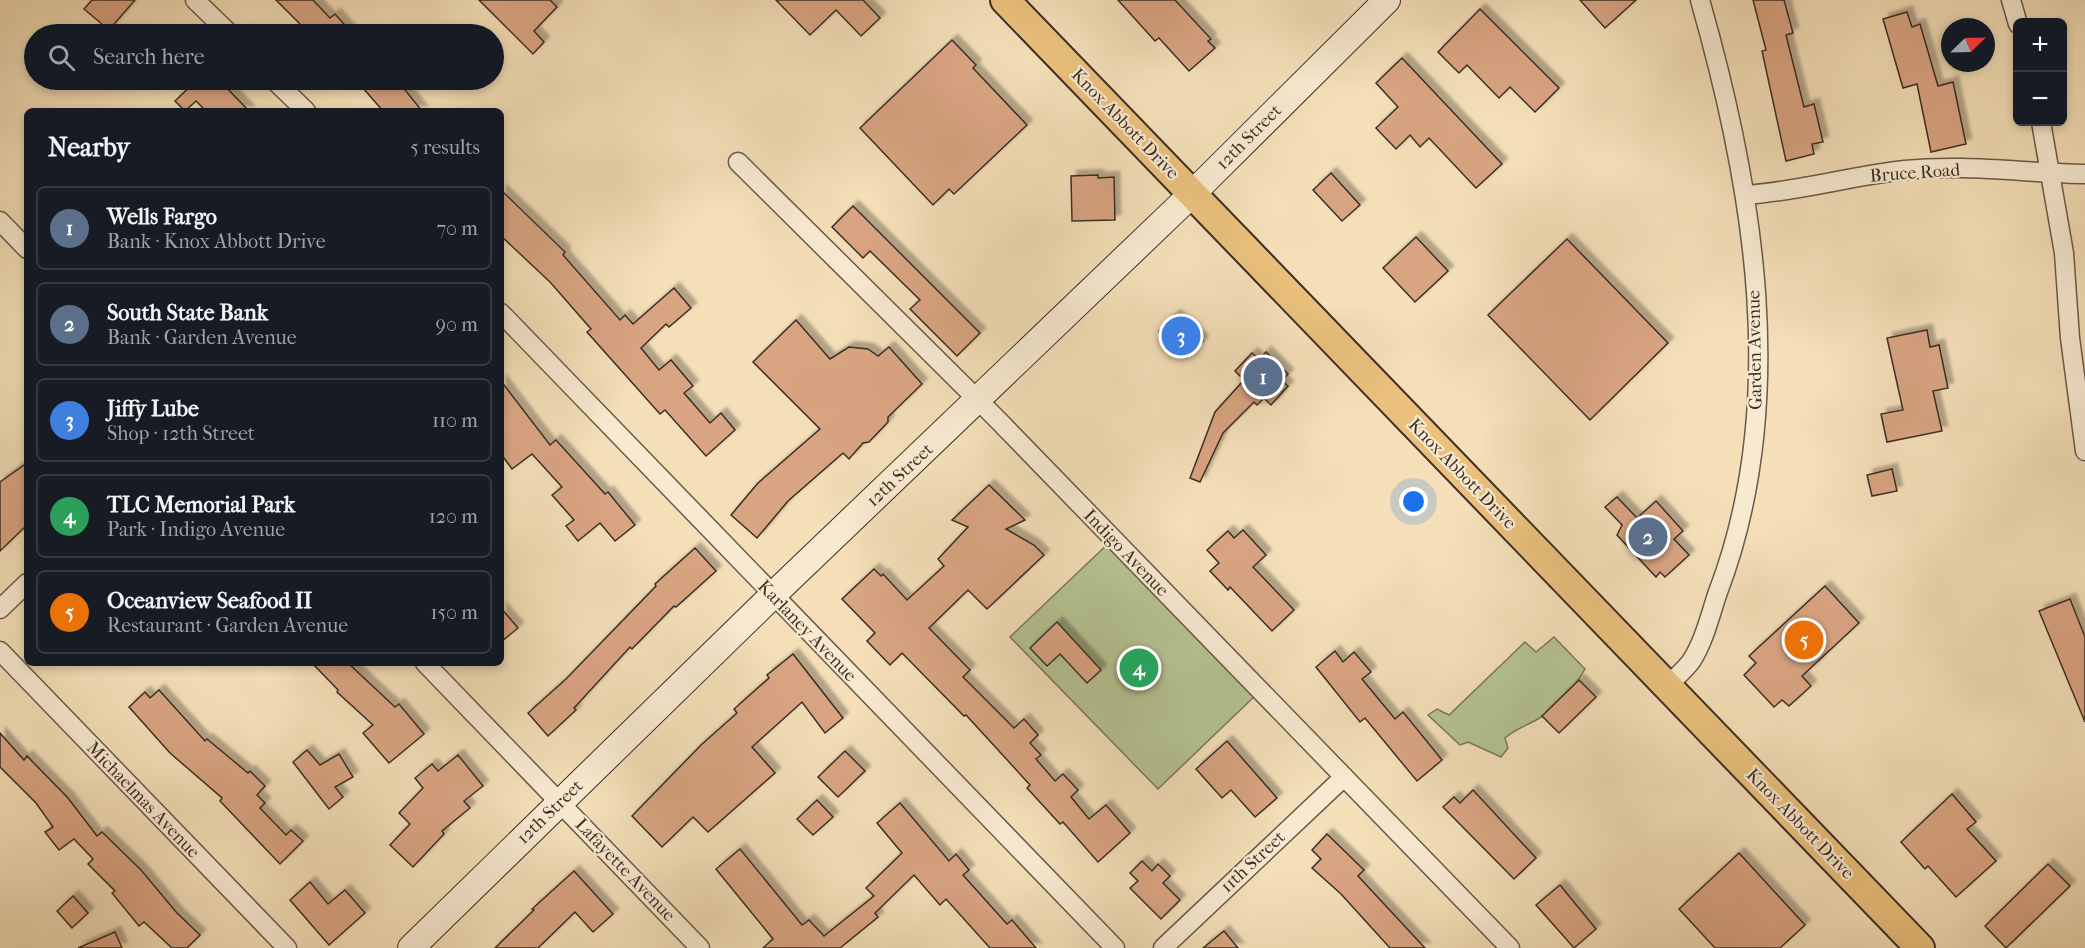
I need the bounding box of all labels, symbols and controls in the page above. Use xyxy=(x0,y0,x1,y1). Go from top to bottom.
north arrow xyxy=(1941,18,1995,72)
map controls xyxy=(2013,18,2067,126)
button: + xyxy=(2013,18,2067,72)
search box xyxy=(24,24,504,90)
icon: search xyxy=(45,41,78,74)
text: Search here xyxy=(93,44,205,70)
street label: Knox Abbott Drive xyxy=(1067,64,1183,184)
button: − xyxy=(2013,72,2067,126)
street label: 12th Street xyxy=(1212,100,1286,174)
text: Nearby xyxy=(48,132,130,163)
text: 5 results xyxy=(410,136,480,159)
street label: Bruce Road xyxy=(1869,159,1961,187)
text: Wells Fargo xyxy=(107,204,217,230)
text: 1 xyxy=(66,217,73,240)
text: 70 m xyxy=(436,217,478,240)
text: Bank · Knox Abbott Drive xyxy=(107,230,326,253)
street label: Garden Avenue xyxy=(1743,290,1767,410)
text: South State Bank xyxy=(107,300,268,326)
text: 2 xyxy=(64,313,75,336)
text: 90 m xyxy=(436,313,478,336)
pin: 3 xyxy=(1162,314,1200,358)
text: Bank · Garden Avenue xyxy=(107,326,297,349)
pin: 1 xyxy=(1244,354,1282,400)
text: Jiffy Lube xyxy=(107,396,199,422)
text: 3 xyxy=(65,409,74,432)
text: 110 m xyxy=(432,409,478,432)
street label: Knox Abbott Drive xyxy=(1404,414,1520,534)
text: Shop · 12th Street xyxy=(107,422,255,445)
street label: 12th Street xyxy=(862,438,938,511)
your location xyxy=(1399,487,1428,516)
text: TLC Memorial Park xyxy=(107,492,295,518)
text: 4 xyxy=(64,505,75,528)
text: 120 m xyxy=(429,505,478,528)
street label: Indigo Avenue xyxy=(1079,505,1173,601)
pin: 2 xyxy=(1628,514,1668,560)
text: Park · Indigo Avenue xyxy=(107,518,285,541)
street label: Karlaney Avenue xyxy=(753,576,861,686)
text: Oceanview Seafood II xyxy=(107,588,312,614)
text: 5 xyxy=(65,601,74,624)
text: 150 m xyxy=(430,601,478,624)
text: Restaurant · Garden Avenue xyxy=(107,614,348,637)
pin: 5 xyxy=(1784,618,1824,662)
pin: 4 xyxy=(1120,646,1158,690)
street label: Michaelmas Avenue xyxy=(82,737,204,863)
street label: Knox Abbott Drive xyxy=(1742,764,1858,884)
street label: 12th Street xyxy=(513,775,588,849)
street label: Lafayette Avenue xyxy=(571,814,680,926)
street label: 11th Street xyxy=(1216,826,1290,897)

